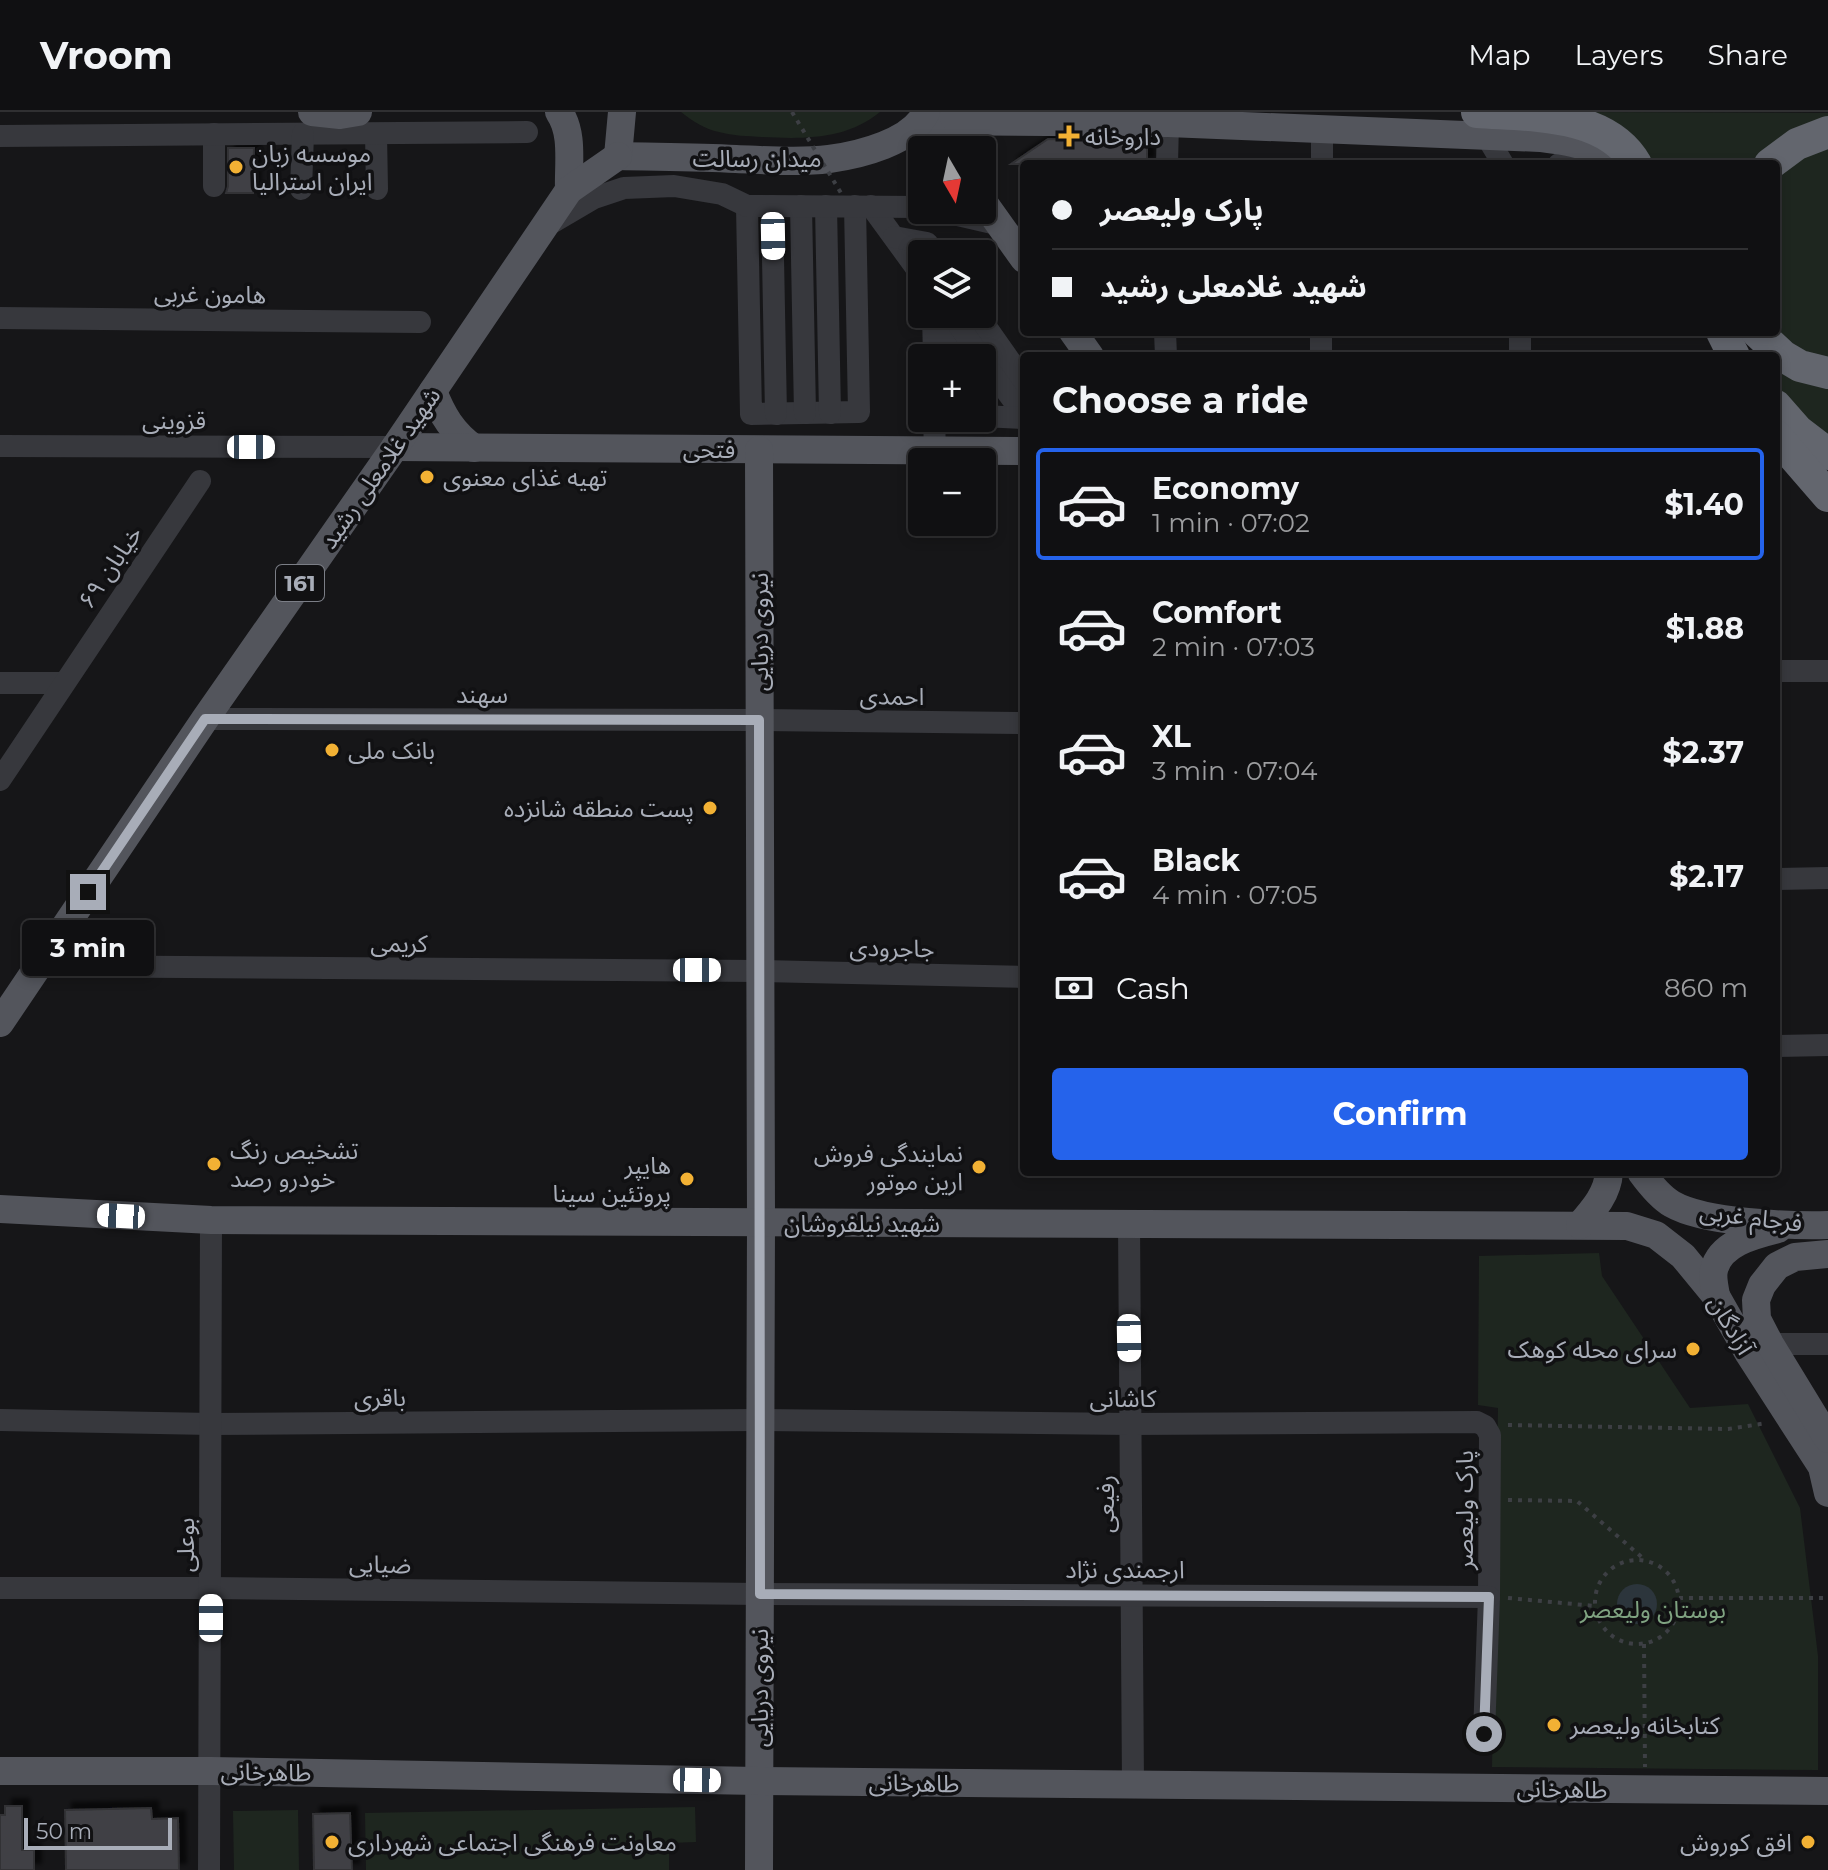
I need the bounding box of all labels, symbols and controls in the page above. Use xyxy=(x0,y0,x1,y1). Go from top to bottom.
text: Vroom xyxy=(40,32,173,79)
text: Map xyxy=(1468,38,1531,72)
text: Layers xyxy=(1575,38,1664,72)
text: Share xyxy=(1708,38,1788,72)
place label: داروخانه xyxy=(1085,122,1161,151)
marker: داروخانه xyxy=(1060,127,1078,145)
north arrow xyxy=(908,136,996,224)
map controls xyxy=(908,136,996,536)
place label: موسسه زبان ایران استرالیا xyxy=(252,139,373,196)
street label: میدان رسالت xyxy=(692,144,822,173)
marker: موسسه زبان ایران استرالیا xyxy=(227,158,245,176)
text: پارک ولیعصر xyxy=(1100,191,1263,228)
car xyxy=(761,212,785,260)
button: layers xyxy=(908,240,996,328)
text: شهید غلامعلی رشید xyxy=(1100,268,1367,305)
street label: هامون غربی xyxy=(154,279,266,309)
button: + xyxy=(908,344,996,432)
text: Choose a ride xyxy=(1052,378,1309,422)
street label: شهید غلامعلی رشید xyxy=(314,382,446,554)
street label: قزوینی xyxy=(142,406,206,435)
car xyxy=(227,435,275,459)
street label: فتحی xyxy=(683,435,735,464)
button: − xyxy=(908,448,996,536)
place label: تهیه غذای معنوی xyxy=(443,463,607,492)
marker: تهیه غذای معنوی xyxy=(418,468,436,486)
icon: car xyxy=(1056,468,1128,540)
text: Economy xyxy=(1152,470,1299,507)
text: $1.40 xyxy=(1665,486,1744,523)
text: 1 min · 07:02 xyxy=(1152,507,1310,539)
street label: خیابان ۶۹ xyxy=(72,520,148,614)
road number: 161 xyxy=(276,565,324,601)
street label: نیروی دریایی xyxy=(745,573,774,691)
icon: car xyxy=(1056,592,1128,664)
text: Comfort xyxy=(1152,594,1282,631)
text: $1.88 xyxy=(1666,610,1744,647)
text: 2 min · 07:03 xyxy=(1152,631,1315,663)
street label: سهند xyxy=(456,680,508,709)
street label: احمدی xyxy=(859,681,925,711)
icon: car xyxy=(1056,716,1128,788)
text: XL xyxy=(1152,718,1191,755)
text: $2.37 xyxy=(1663,734,1744,771)
place label: بانک ملی xyxy=(348,736,435,765)
marker: بانک ملی xyxy=(323,741,341,759)
text: 3 min · 07:04 xyxy=(1152,755,1318,787)
place label: پست منطقه شانزده xyxy=(504,794,694,824)
marker: پست منطقه شانزده xyxy=(701,799,719,817)
icon: car xyxy=(1056,840,1128,912)
text: Black xyxy=(1152,842,1240,879)
text: $2.17 xyxy=(1669,858,1744,895)
route end xyxy=(70,874,106,910)
text: 4 min · 07:05 xyxy=(1152,879,1318,911)
callout: 3 min xyxy=(22,920,154,976)
street label: کریمی xyxy=(370,929,429,958)
text: 3 min xyxy=(50,932,126,964)
street label: جاجرودی xyxy=(849,933,935,963)
car xyxy=(673,958,721,982)
icon: cash xyxy=(1052,966,1096,1010)
text: Cash xyxy=(1116,970,1190,1007)
text: 860 m xyxy=(1664,972,1748,1004)
button: Confirm xyxy=(1052,1068,1748,1160)
place label: تشخیص رنگ خودرو رصد xyxy=(230,1136,359,1193)
place label: نمایندگی فروش ارین موتور xyxy=(814,1139,963,1196)
place label: هایپر پروتئین سینا xyxy=(552,1151,671,1209)
marker: تشخیص رنگ خودرو رصد xyxy=(205,1155,223,1173)
marker: نمایندگی فروش ارین موتور xyxy=(970,1158,988,1176)
marker: هایپر پروتئین سینا xyxy=(678,1170,696,1188)
street label: فرجام غربی xyxy=(1697,1196,1804,1242)
car xyxy=(96,1203,146,1229)
street label: شهید نیلفروشان xyxy=(784,1209,940,1238)
street label: آزادگان xyxy=(1702,1290,1761,1361)
car xyxy=(1117,1314,1141,1362)
place label: سرای محله کوهک xyxy=(1508,1335,1677,1364)
marker: سرای محله کوهک xyxy=(1684,1340,1702,1358)
street label: باقری xyxy=(354,1383,406,1412)
street label: کاشانی xyxy=(1090,1384,1158,1413)
street label: پارک ولیعصر xyxy=(1450,1450,1480,1571)
street label: رفیعی xyxy=(1091,1475,1120,1533)
street label: بوعلی xyxy=(171,1518,200,1572)
street label: ضیایی xyxy=(349,1549,411,1579)
street label: ارجمندی نژاد xyxy=(1065,1555,1185,1584)
car xyxy=(199,1594,223,1642)
park label: بوستان ولیعصر xyxy=(1579,1595,1726,1624)
street label: نیروی دریایی xyxy=(745,1629,774,1747)
place label: کتابخانه ولیعصر xyxy=(1569,1711,1721,1740)
route start xyxy=(1466,1716,1502,1752)
marker: کتابخانه ولیعصر xyxy=(1545,1716,1563,1734)
street label: طاهرخانی xyxy=(220,1757,312,1787)
car xyxy=(673,1768,721,1792)
street label: طاهرخانی xyxy=(868,1768,960,1798)
street label: طاهرخانی xyxy=(1516,1774,1608,1804)
scale bar xyxy=(24,1814,172,1850)
text: 50 m xyxy=(36,1818,92,1845)
place label: معاونت فرهنگی اجتماعی شهرداری xyxy=(348,1828,677,1857)
place label: افق کوروش xyxy=(1680,1828,1792,1858)
marker: معاونت فرهنگی اجتماعی شهرداری xyxy=(323,1833,341,1851)
marker: افق کوروش xyxy=(1799,1833,1817,1851)

